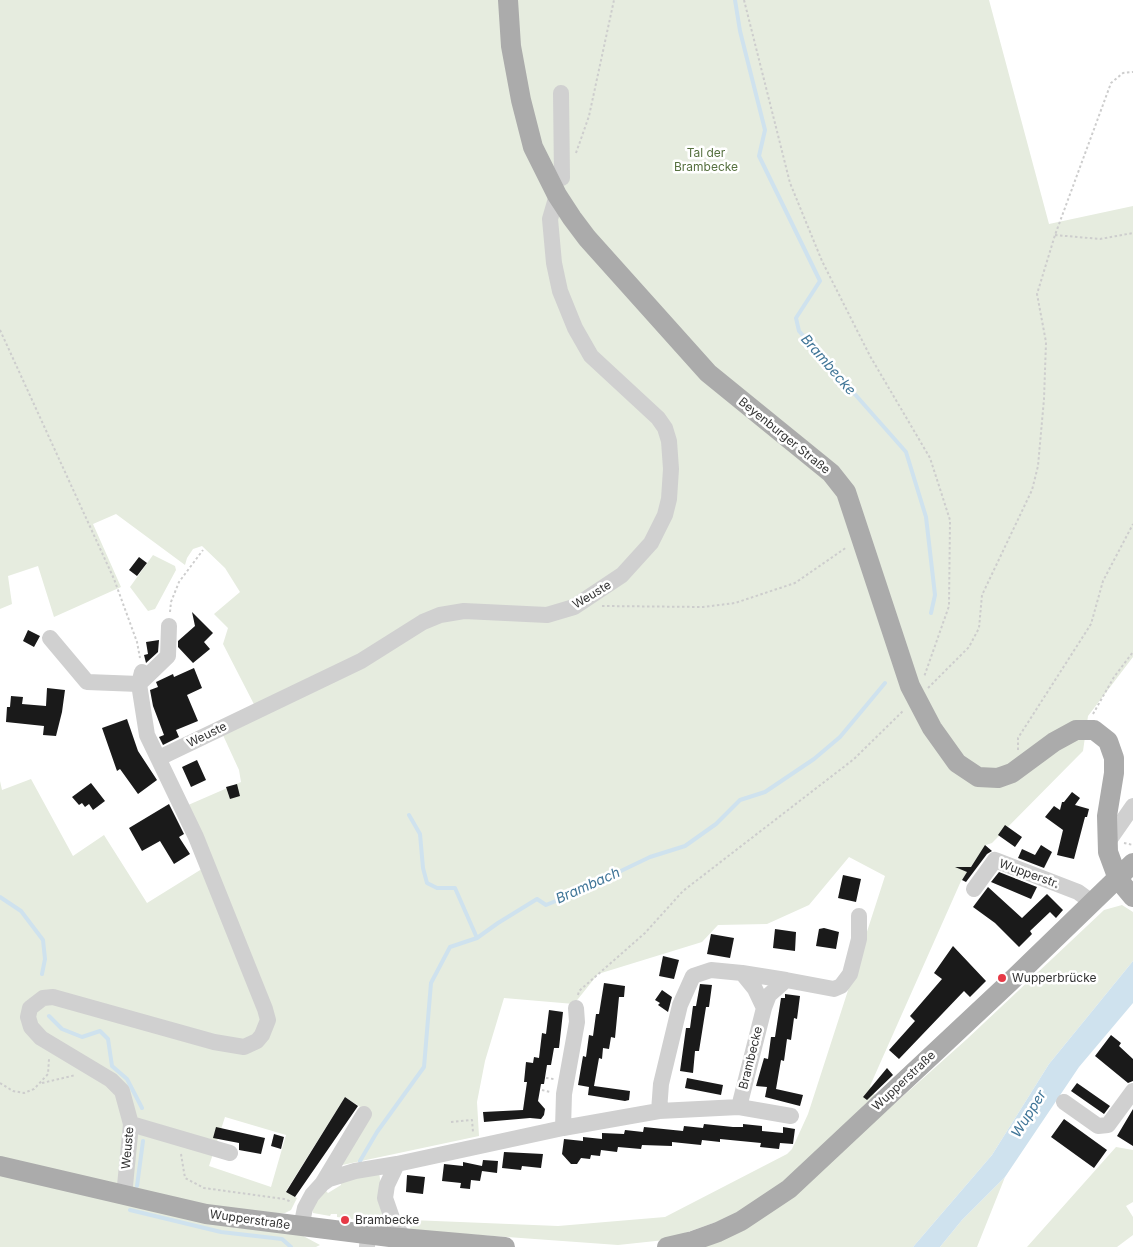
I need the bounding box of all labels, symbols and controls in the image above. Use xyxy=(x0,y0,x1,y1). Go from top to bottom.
park label: Tal der Brambecke xyxy=(674,146,738,174)
water label: Brambecke xyxy=(797,331,859,399)
street label: Beyenburger Straße xyxy=(735,395,833,477)
street label: Weuste xyxy=(570,578,614,612)
street label: Weuste xyxy=(185,719,229,751)
street label: Wupperstr. xyxy=(997,857,1061,891)
water label: Brambach xyxy=(553,864,623,908)
place label: Wupperbrücke xyxy=(1012,971,1096,985)
marker: Wupperbrücke xyxy=(996,972,1008,984)
street label: Brambecke xyxy=(736,1025,766,1091)
street label: Wupperstraße xyxy=(869,1048,939,1114)
water label: Wupper xyxy=(1008,1087,1050,1141)
street label: Weuste xyxy=(119,1126,137,1170)
street label: Wupperstraße xyxy=(209,1207,291,1233)
place label: Brambecke xyxy=(355,1213,419,1227)
marker: Brambecke xyxy=(339,1214,351,1226)

